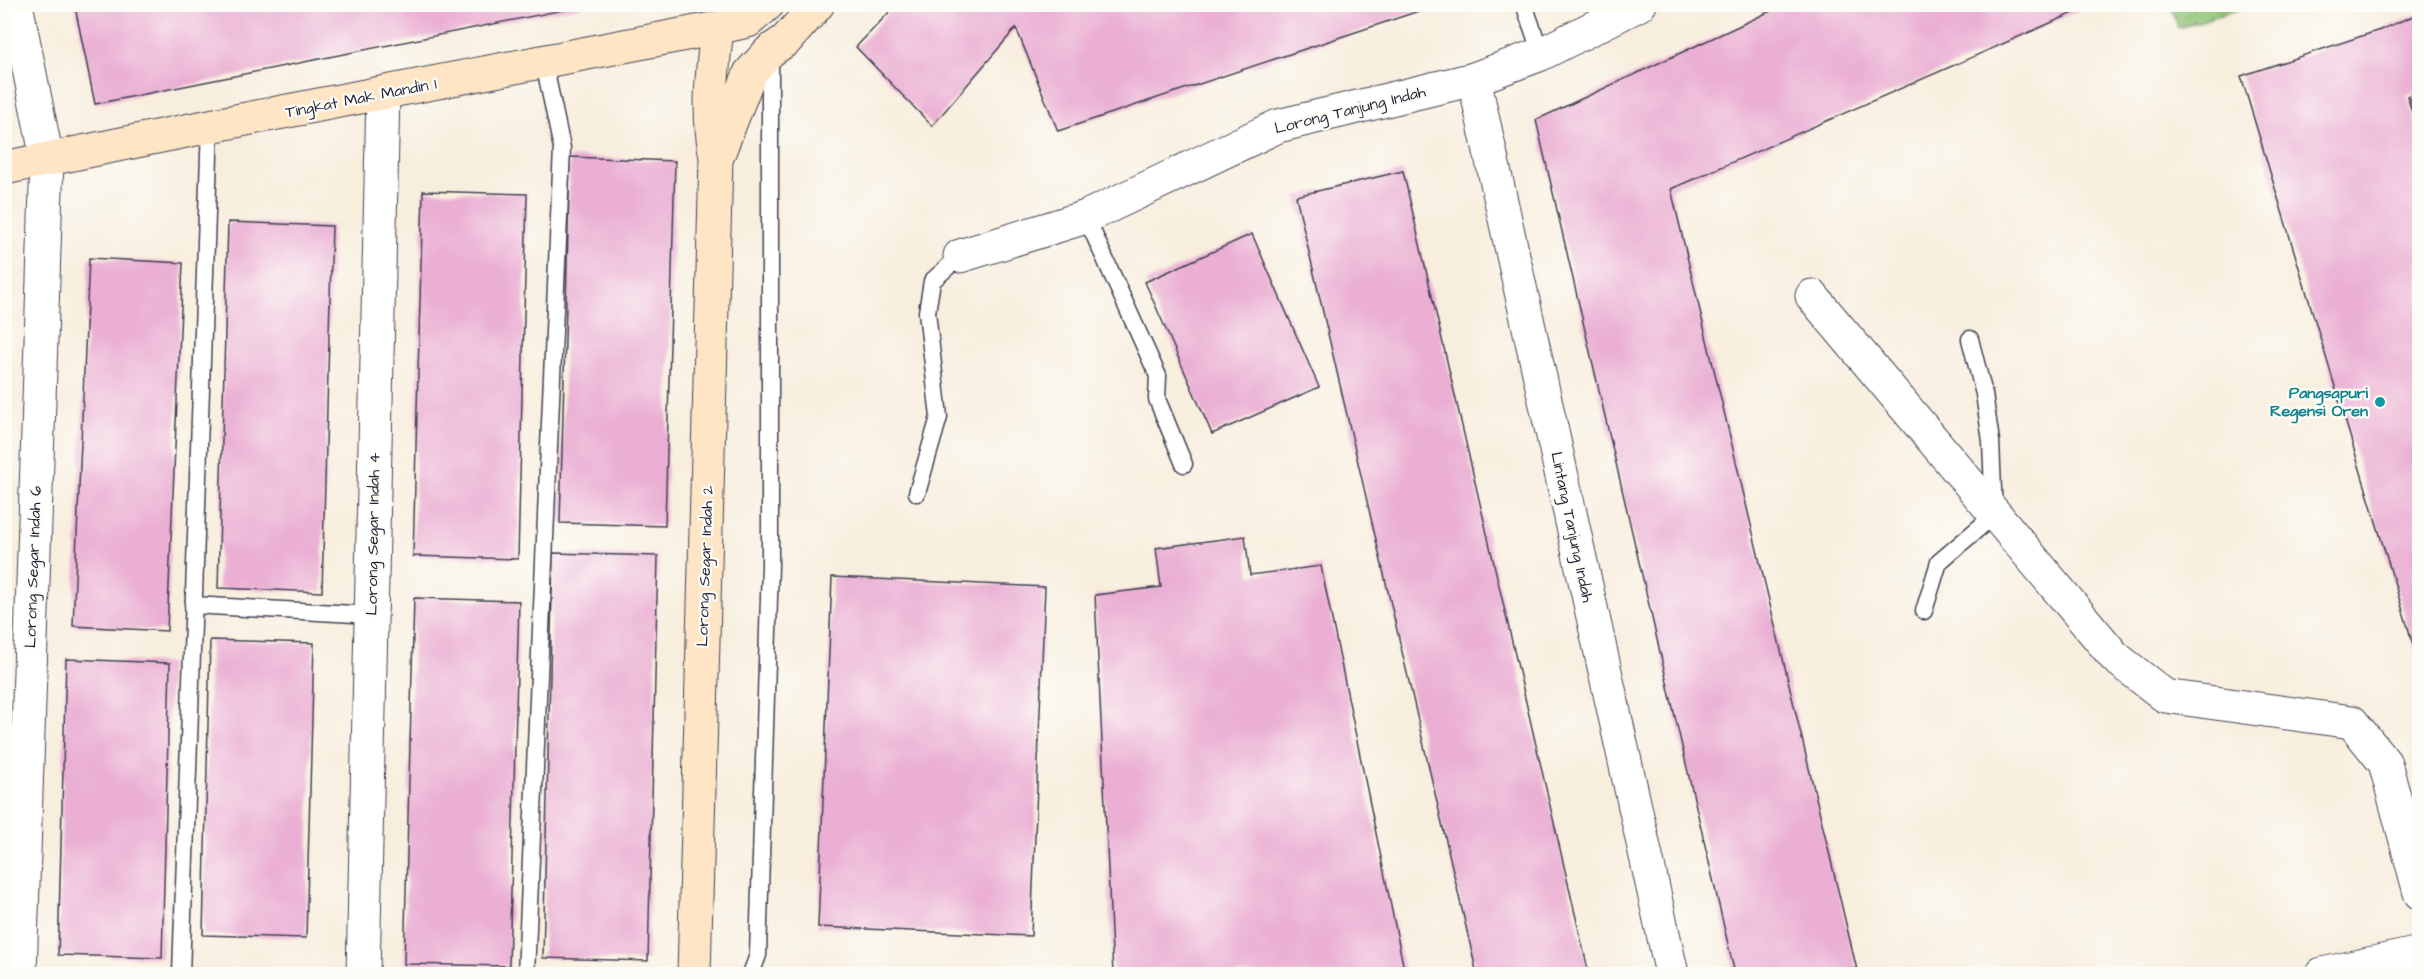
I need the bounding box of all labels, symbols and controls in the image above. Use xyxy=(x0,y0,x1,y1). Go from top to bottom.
street label: Tingkat Mak Mandin 1 xyxy=(284,73,439,124)
street label: Lorong Tanjung Indah xyxy=(1272,81,1428,140)
place label: Pangsapuri Regensi Oren xyxy=(2270,382,2369,424)
marker: Pangsapuri Regensi Oren xyxy=(2373,395,2387,409)
street label: Lintang Tanjung Indah xyxy=(1544,450,1599,604)
street label: Lorong Segar Indah 4 xyxy=(361,452,386,616)
street label: Lorong Segar Indah 2 xyxy=(691,485,720,647)
street label: Lorong Segar Indah 6 xyxy=(19,486,48,648)

